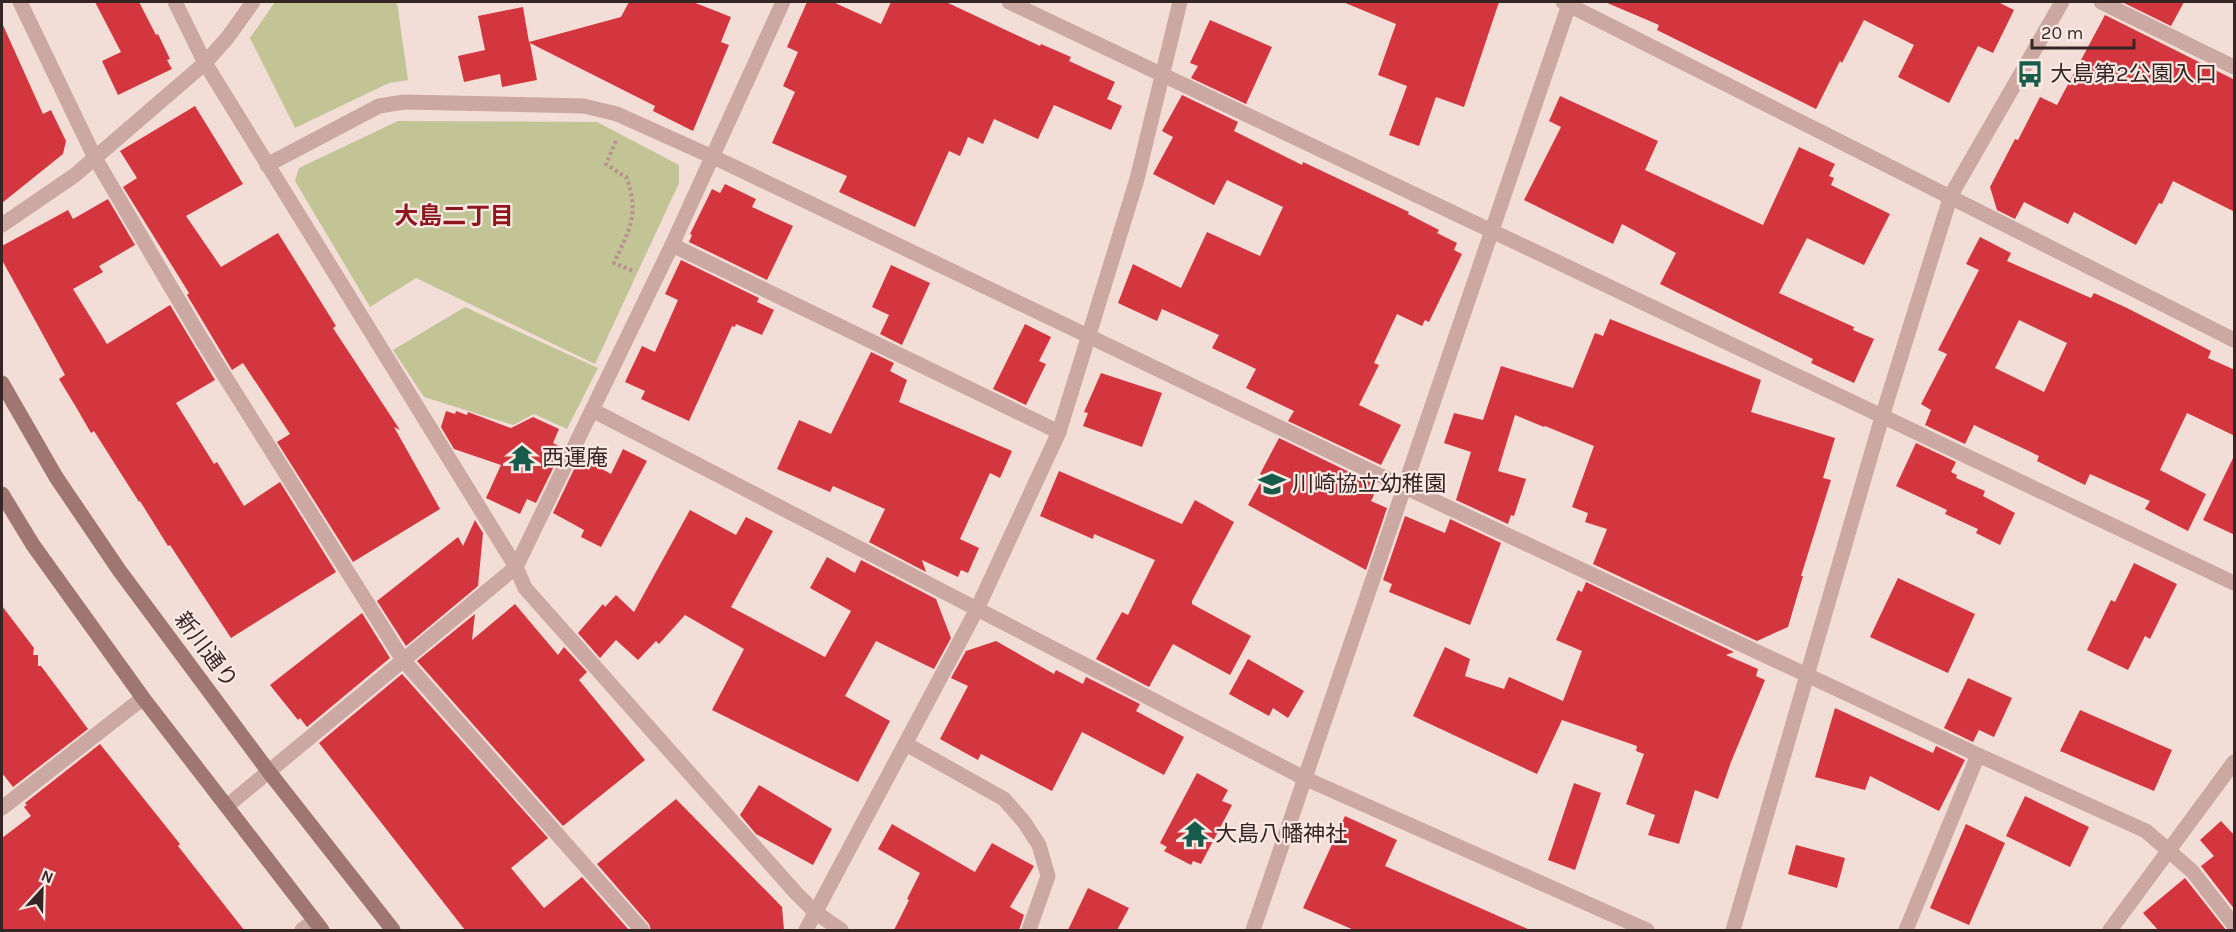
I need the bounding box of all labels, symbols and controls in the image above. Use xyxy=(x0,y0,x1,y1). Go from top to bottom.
scale bar xyxy=(2032,12,2134,50)
text: 20 m xyxy=(2041,22,2083,44)
bus stop icon: 大島第2公園入口 xyxy=(2015,59,2045,89)
place label: 大島第2公園入口 xyxy=(2050,61,2217,87)
district label: 大島二丁目 xyxy=(394,202,514,230)
temple icon: 西運庵 xyxy=(507,443,537,473)
place label: 西運庵 xyxy=(542,445,608,471)
school or university icon: 川崎協立幼稚園 xyxy=(1257,469,1287,499)
place label: 川崎協立幼稚園 xyxy=(1292,471,1446,497)
street label: 新川通り xyxy=(169,607,243,693)
temple icon: 大島八幡神社 xyxy=(1180,819,1210,849)
place label: 大島八幡神社 xyxy=(1215,821,1347,847)
north arrow xyxy=(12,860,72,920)
text: N xyxy=(39,866,56,888)

